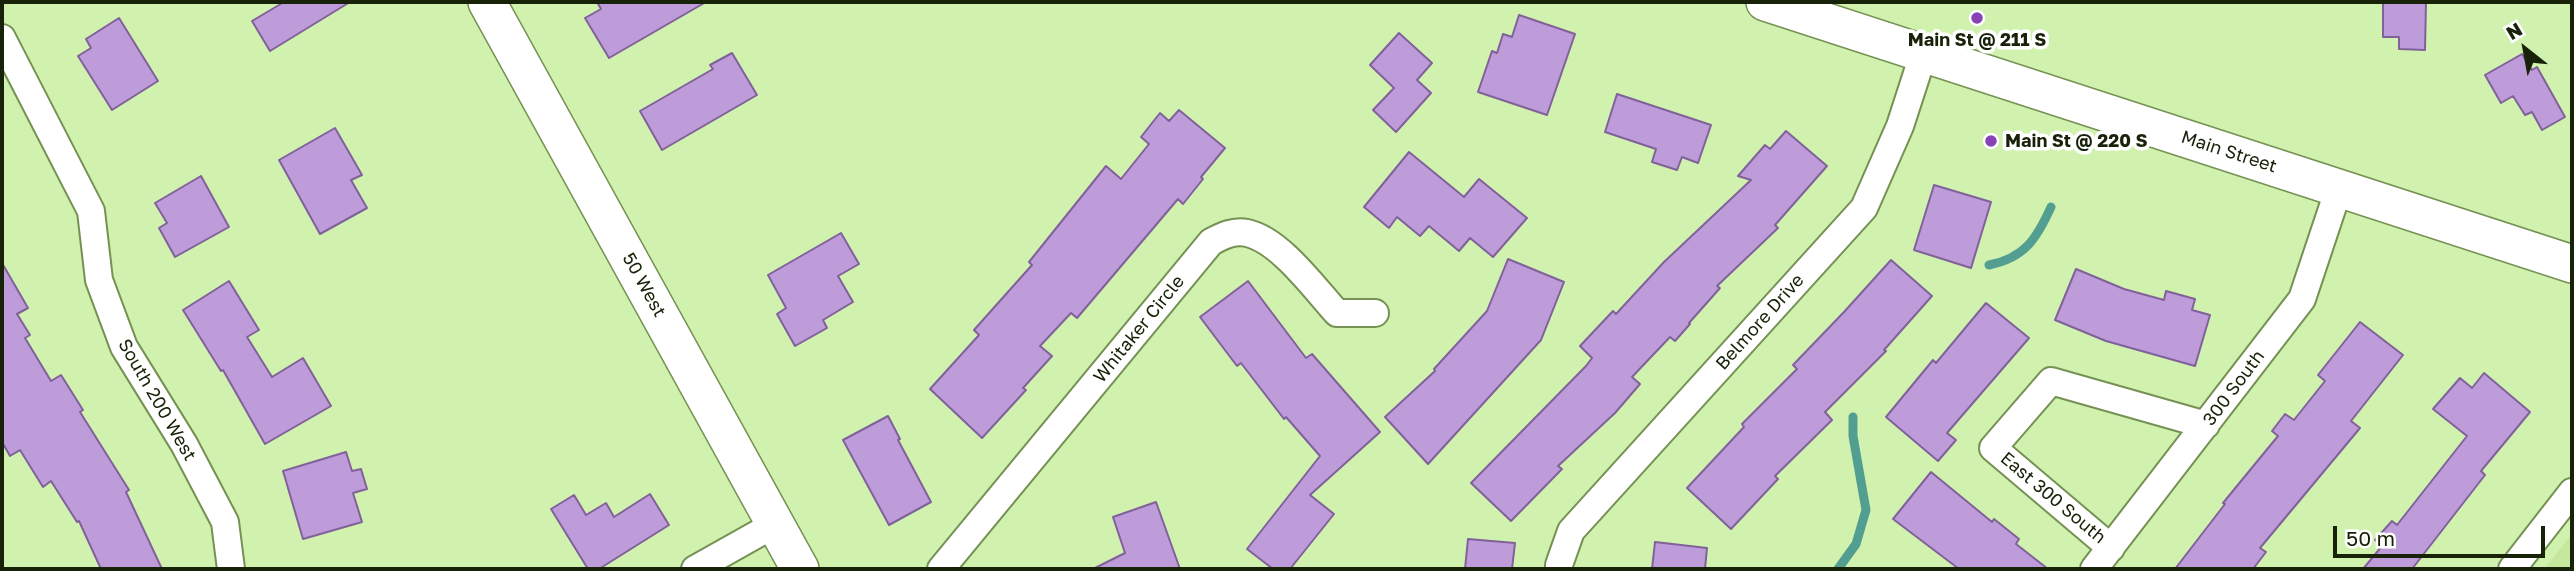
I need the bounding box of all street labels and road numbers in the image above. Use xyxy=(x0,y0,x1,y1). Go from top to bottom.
street label: Main Street xyxy=(2178,126,2280,178)
street label: 50 West xyxy=(618,249,670,321)
street label: Belmore Drive xyxy=(1711,270,1809,374)
street label: Whitaker Circle xyxy=(1089,271,1189,387)
street label: South 200 West xyxy=(113,335,201,465)
street label: 300 South xyxy=(2199,346,2269,430)
street label: East 300 South xyxy=(1996,448,2110,548)

